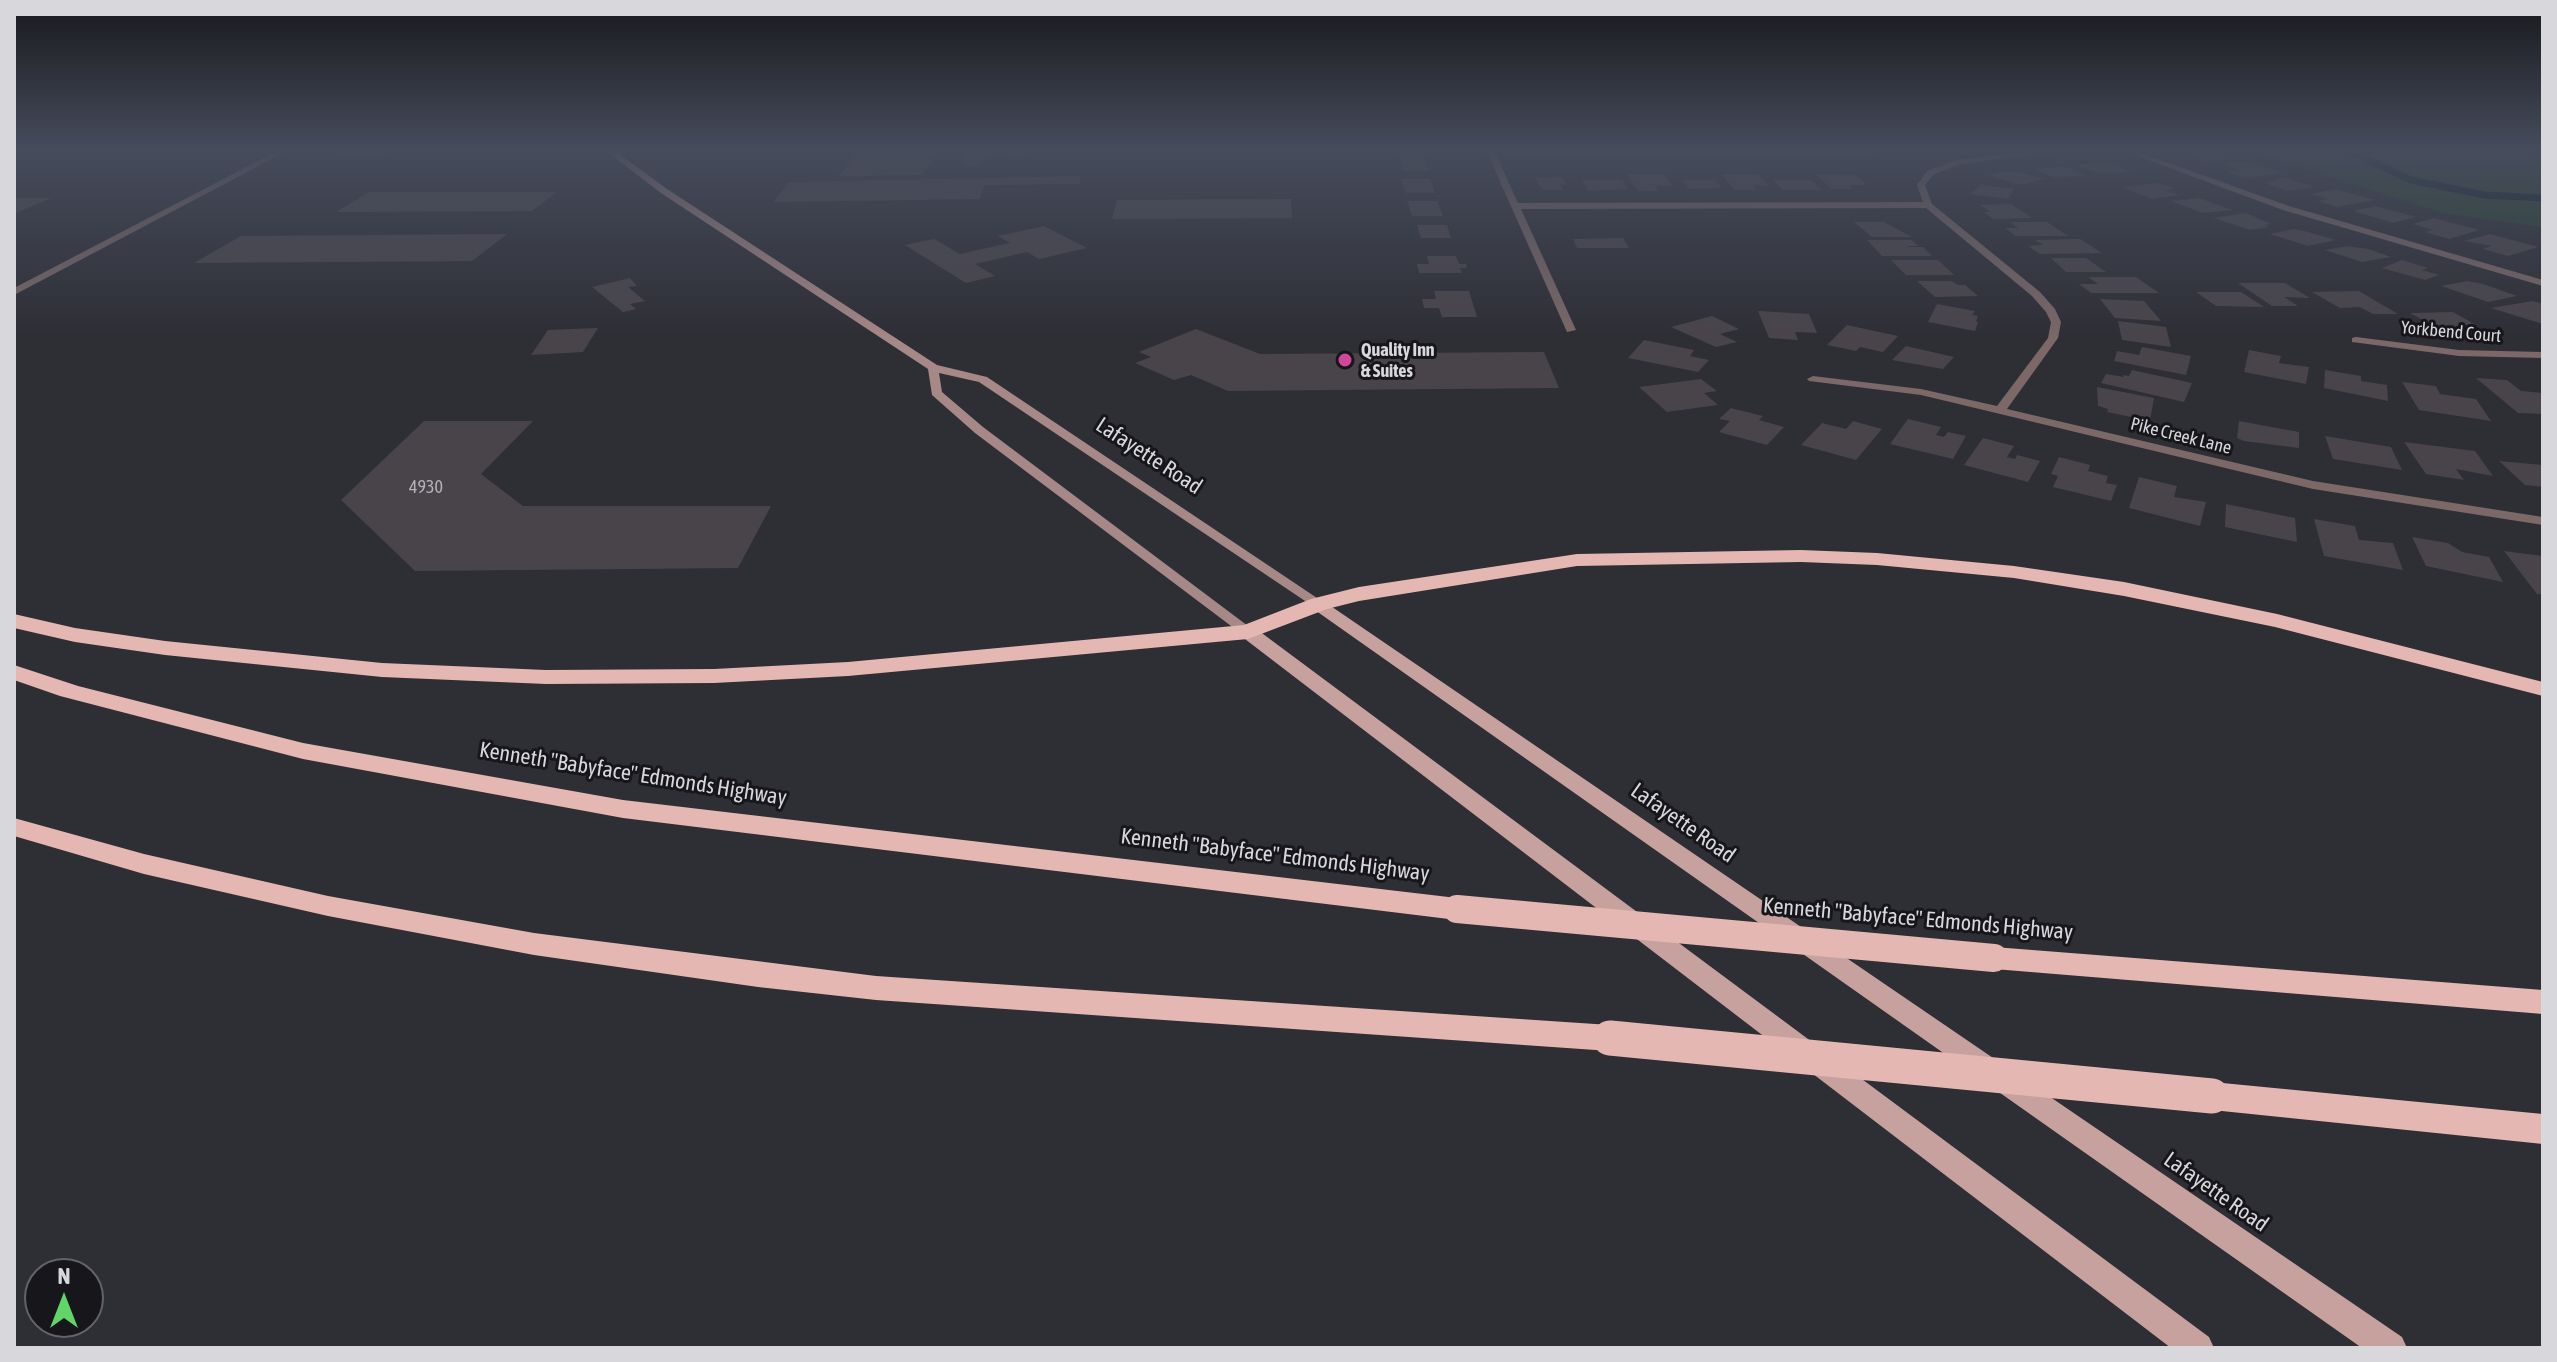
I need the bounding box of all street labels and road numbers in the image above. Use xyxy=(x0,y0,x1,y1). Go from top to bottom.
street label: Yorkbend Court xyxy=(2400,317,2502,347)
street label: Lafayette Road xyxy=(1091,412,1207,500)
street label: Pike Creek Lane xyxy=(2128,413,2234,459)
street label: Kenneth "Babyface" Edmonds Highway xyxy=(477,737,789,811)
street label: Lafayette Road xyxy=(1626,777,1740,869)
street label: Kenneth "Babyface" Edmonds Highway xyxy=(1119,823,1431,887)
street label: Kenneth "Babyface" Edmonds Highway xyxy=(1762,892,2074,946)
street label: Lafayette Road xyxy=(2159,1146,2273,1238)

